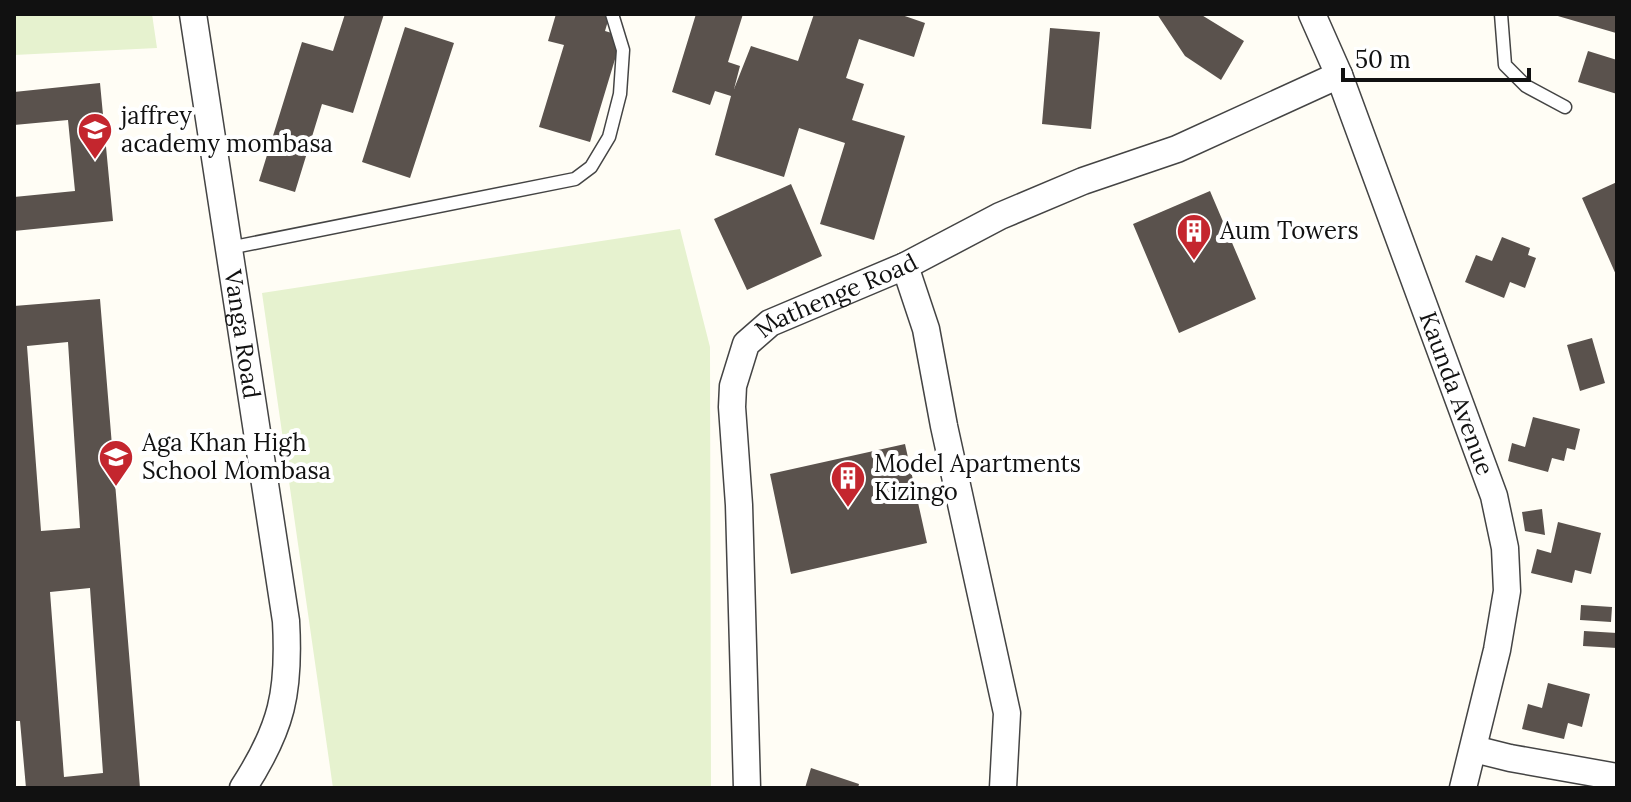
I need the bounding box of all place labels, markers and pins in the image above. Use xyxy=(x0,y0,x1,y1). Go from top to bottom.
place label: jaffrey academy mombasa xyxy=(118,100,333,159)
school or university icon: jaffrey academy mombasa xyxy=(76,111,114,161)
building icon: Aum Towers xyxy=(1175,212,1213,262)
place label: Aum Towers xyxy=(1219,215,1359,246)
place label: Aga Khan High School Mombasa xyxy=(141,427,331,486)
school or university icon: Aga Khan High School Mombasa xyxy=(97,438,135,488)
place label: Model Apartments Kizingo xyxy=(874,448,1081,507)
building icon: Model Apartments Kizingo xyxy=(829,459,867,509)

